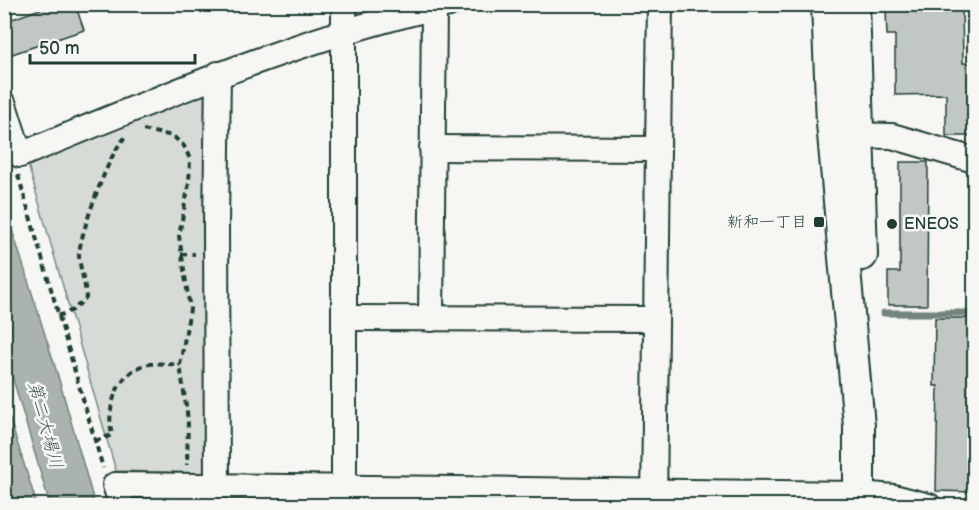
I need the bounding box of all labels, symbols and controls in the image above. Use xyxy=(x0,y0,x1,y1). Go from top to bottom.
scale bar xyxy=(30,27,195,65)
text: 50 m xyxy=(39,38,80,59)
place label: 新和一丁目 xyxy=(727,213,807,232)
marker: 新和一丁目 xyxy=(812,215,826,229)
place label: ENEOS xyxy=(904,215,959,234)
marker: ENEOS xyxy=(885,217,899,231)
water label: 第二大場川 xyxy=(23,379,67,471)

